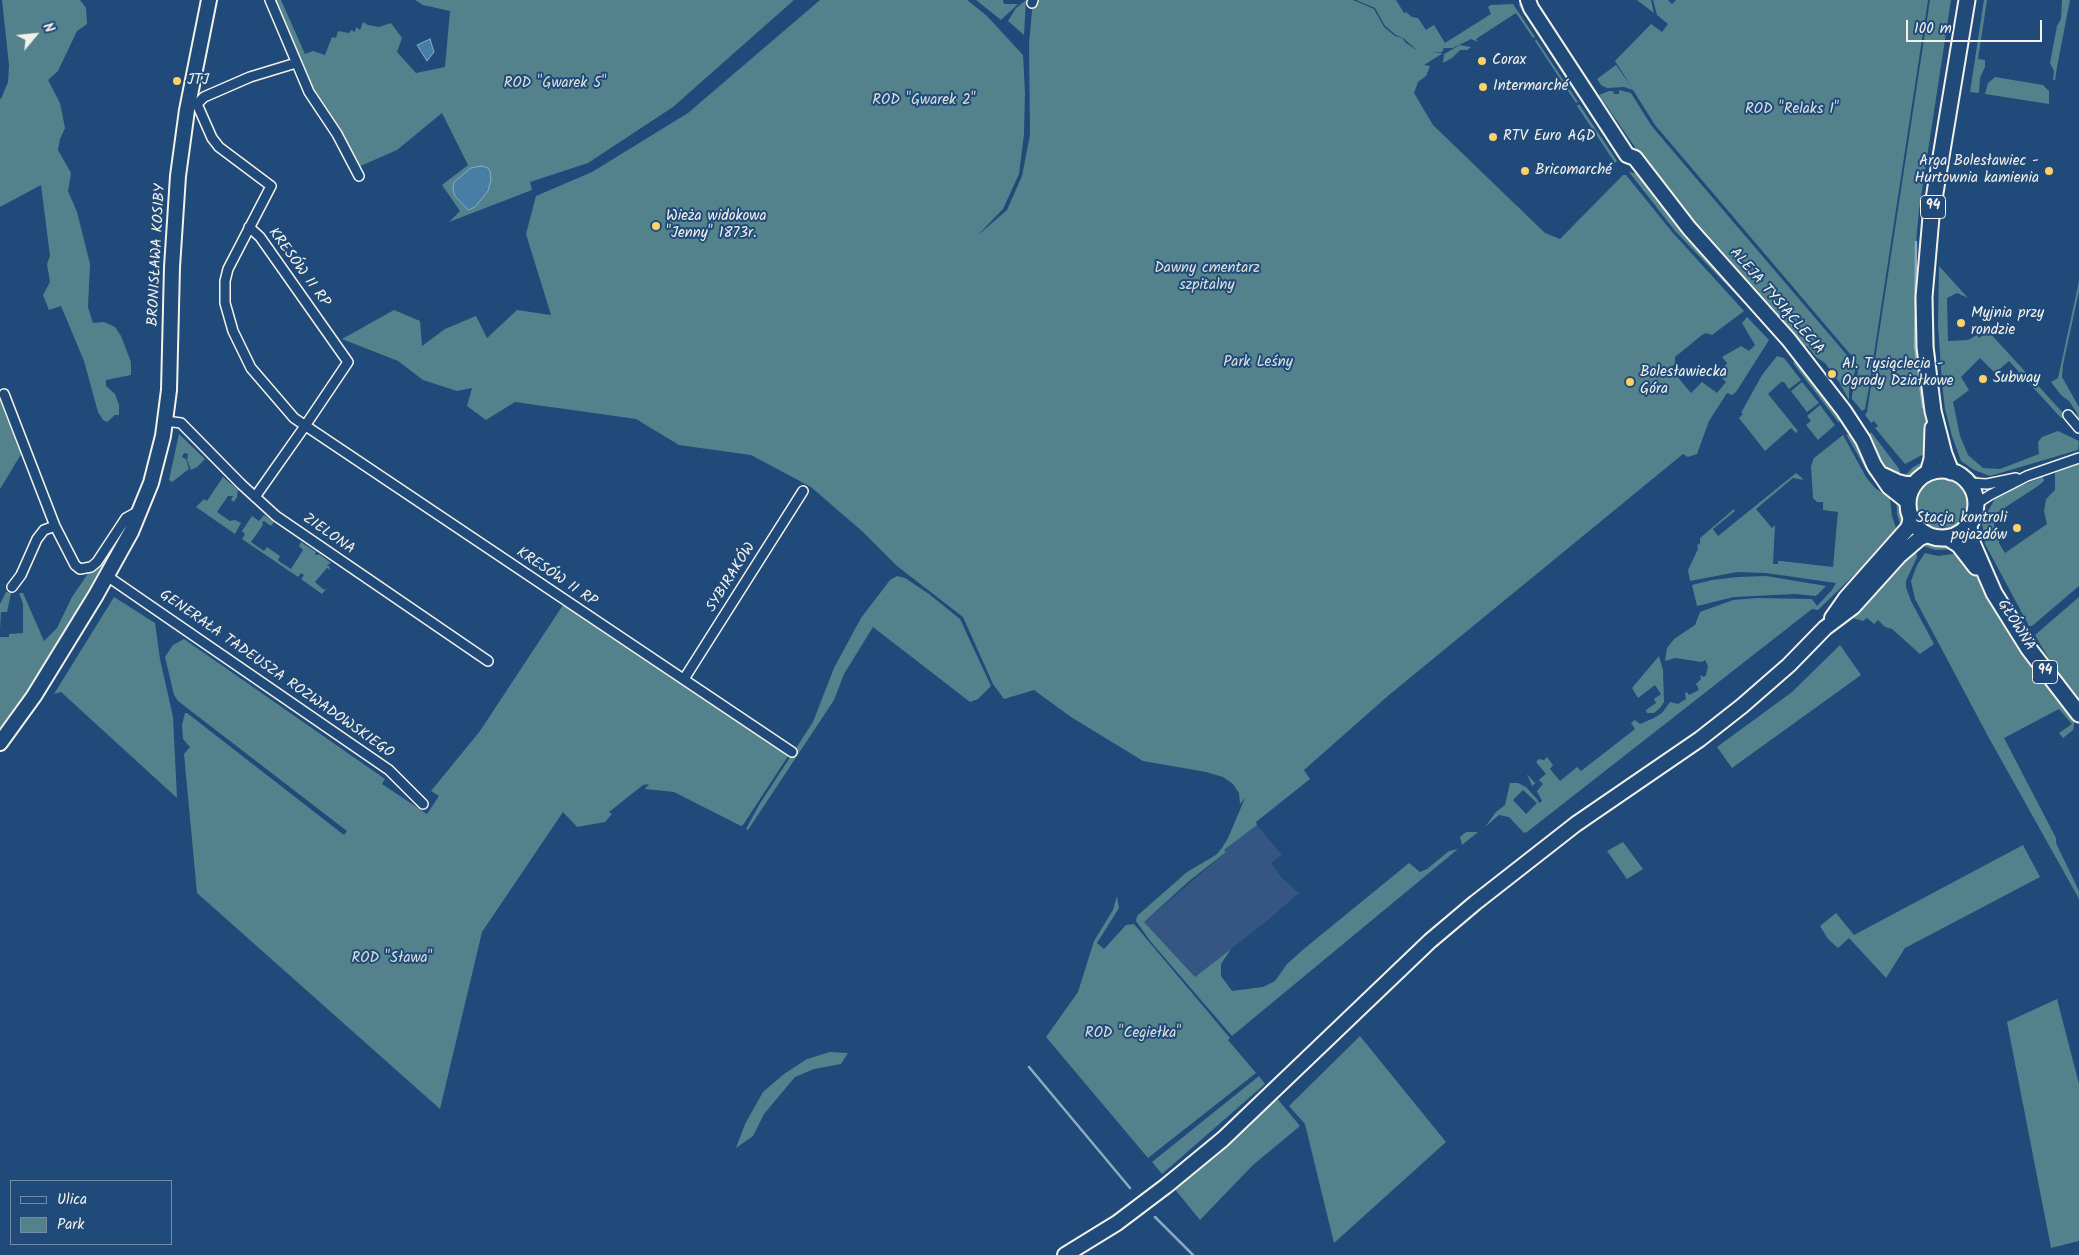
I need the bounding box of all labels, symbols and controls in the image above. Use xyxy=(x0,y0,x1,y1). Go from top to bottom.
north arrow xyxy=(10,10,60,60)
scale bar xyxy=(1909,10,2045,42)
text: 100 m xyxy=(1914,17,1952,41)
text: N xyxy=(36,19,60,37)
place label: Corax xyxy=(1492,52,1526,70)
marker: Corax xyxy=(1476,55,1488,67)
place label: JTJ xyxy=(187,72,209,90)
marker: JTJ xyxy=(171,75,183,87)
park label: ROD "Gwarek 5" xyxy=(504,75,606,93)
place label: Intermarché xyxy=(1493,78,1568,96)
marker: Intermarché xyxy=(1477,81,1489,93)
park label: ROD "Gwarek 2" xyxy=(872,92,976,110)
park label: ROD "Relaks 1" xyxy=(1745,101,1839,119)
place label: RTV Euro AGD xyxy=(1503,128,1596,146)
marker: RTV Euro AGD xyxy=(1487,131,1499,143)
place label: Arga Bolesławiec - Hurtownia kamienia xyxy=(1915,153,2039,188)
place label: Bricomarché xyxy=(1535,162,1612,180)
marker: Bricomarché xyxy=(1519,165,1531,177)
marker: Arga Bolesławiec - Hurtownia kamienia xyxy=(2043,165,2055,177)
street label: BRONISŁAWA KOSIBY xyxy=(145,183,171,327)
road number: 94 xyxy=(1920,196,1946,218)
place label: Wieża widokowa "Jenny" 1873r. xyxy=(666,208,766,243)
marker: Wieża widokowa "Jenny" 1873r. xyxy=(650,220,662,232)
street label: KRESÓW II RP xyxy=(263,225,333,311)
street label: ALEJA TYSIĄCLECIA xyxy=(1725,245,1827,359)
park label: Dawny cmentarz szpitalny xyxy=(1154,260,1260,295)
place label: Myjnia przy rondzie xyxy=(1971,305,2044,340)
marker: Myjnia przy rondzie xyxy=(1955,317,1967,329)
park label: Park Leśny xyxy=(1223,354,1293,372)
place label: Al. Tysiąclecia - Ogrody Działkowe xyxy=(1842,356,1954,391)
place label: Bolesławiecka Góra xyxy=(1640,364,1727,399)
marker: Al. Tysiąclecia - Ogrody Działkowe xyxy=(1826,368,1838,380)
place label: Subway xyxy=(1993,370,2040,388)
marker: Subway xyxy=(1977,373,1989,385)
marker: Bolesławiecka Góra xyxy=(1624,376,1636,388)
place label: Stacja kontroli pojazdów xyxy=(1916,510,2007,545)
street label: ZIELONA xyxy=(299,511,357,559)
marker: Stacja kontroli pojazdów xyxy=(2011,522,2023,534)
street label: SYBIRAKÓW xyxy=(704,540,760,616)
street label: KRESÓW II RP xyxy=(512,544,600,612)
street label: GENERAŁA TADEUSZA ROZWADOWSKIEGO xyxy=(155,587,397,763)
street label: GŁÓWNA xyxy=(1992,597,2038,655)
road number: 94 xyxy=(2032,660,2058,684)
park label: ROD "Sława" xyxy=(351,950,433,968)
park label: ROD "Cegiełka" xyxy=(1085,1025,1181,1043)
legend xyxy=(10,1180,172,1245)
text: Ulica xyxy=(57,1188,87,1212)
text: Park xyxy=(57,1213,84,1237)

